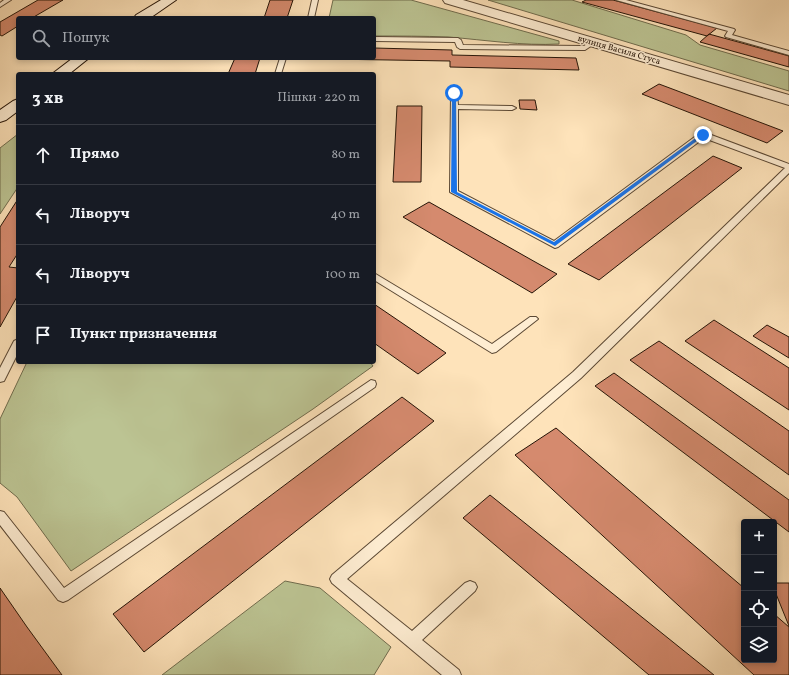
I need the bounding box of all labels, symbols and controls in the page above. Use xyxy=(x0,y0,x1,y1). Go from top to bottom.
search box xyxy=(16,16,376,60)
icon: search xyxy=(30,27,52,49)
text: Пошук xyxy=(62,28,110,49)
street label: вулиця Василя Стуса xyxy=(576,32,662,68)
route start xyxy=(445,84,463,102)
text: 3 хв xyxy=(32,87,63,110)
text: Пішки · 220 m xyxy=(277,89,360,107)
route end xyxy=(694,126,712,144)
icon: ahead xyxy=(32,144,54,166)
text: Прямо xyxy=(70,144,119,165)
text: 80 m xyxy=(331,146,360,164)
icon: left xyxy=(32,204,54,226)
text: Ліворуч xyxy=(70,204,130,225)
text: 40 m xyxy=(331,206,360,224)
icon: left xyxy=(32,264,54,286)
text: Ліворуч xyxy=(70,264,130,285)
text: 100 m xyxy=(325,266,360,284)
icon: arrive xyxy=(32,324,54,346)
text: Пункт призначення xyxy=(70,324,217,345)
map controls xyxy=(741,519,777,663)
button: + xyxy=(741,519,777,555)
button: − xyxy=(741,555,777,591)
button: locate xyxy=(741,591,777,627)
button: layers xyxy=(741,627,777,663)

